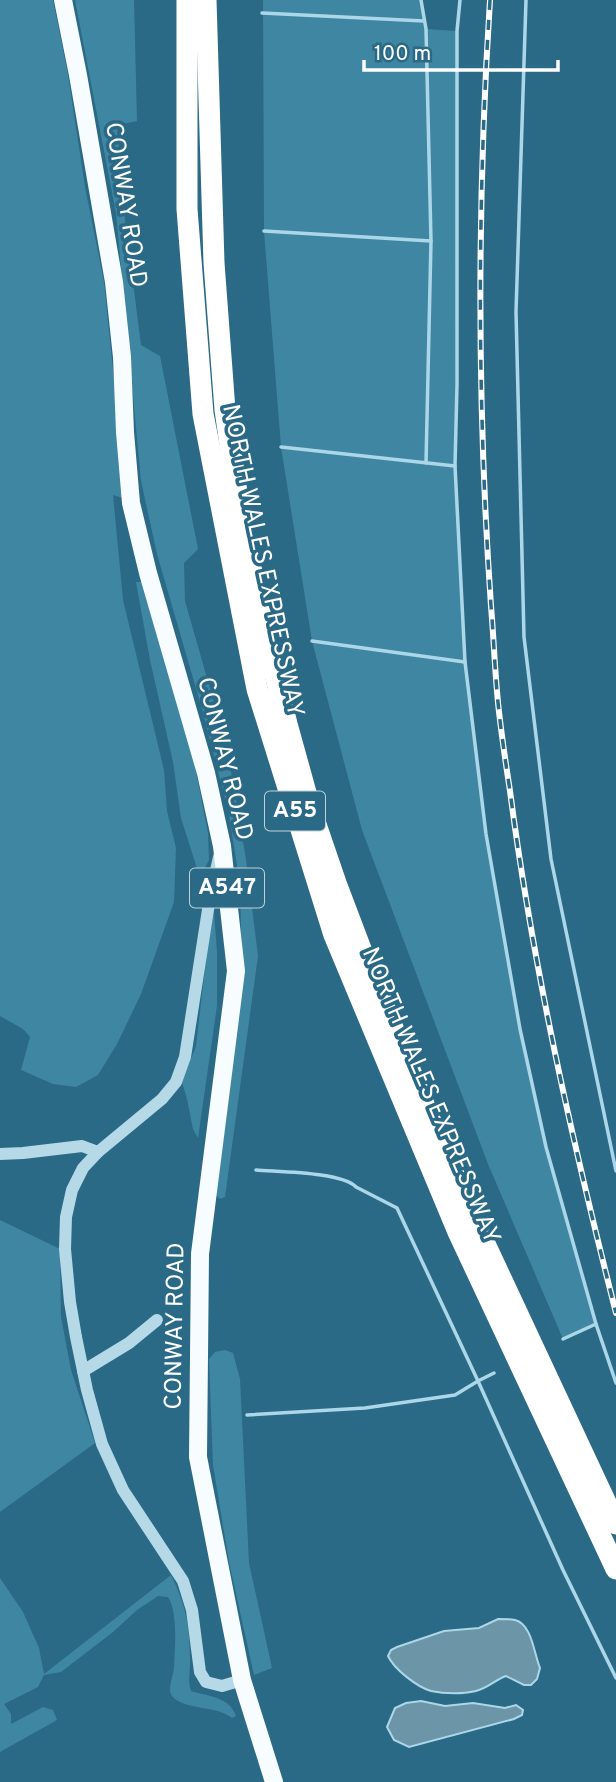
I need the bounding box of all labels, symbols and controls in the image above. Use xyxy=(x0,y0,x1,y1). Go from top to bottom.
scale bar xyxy=(364,28,558,72)
text: 100 m xyxy=(374,41,431,68)
street label: CONWAY ROAD xyxy=(97,120,153,290)
street label: NORTH WALES EXPRESSWAY xyxy=(214,402,310,720)
street label: CONWAY ROAD xyxy=(189,674,259,844)
road number: A55 xyxy=(265,792,325,831)
road number: A547 xyxy=(190,868,264,908)
street label: NORTH WALES EXPRESSWAY xyxy=(354,943,506,1249)
street label: CONWAY ROAD xyxy=(160,1242,192,1410)

